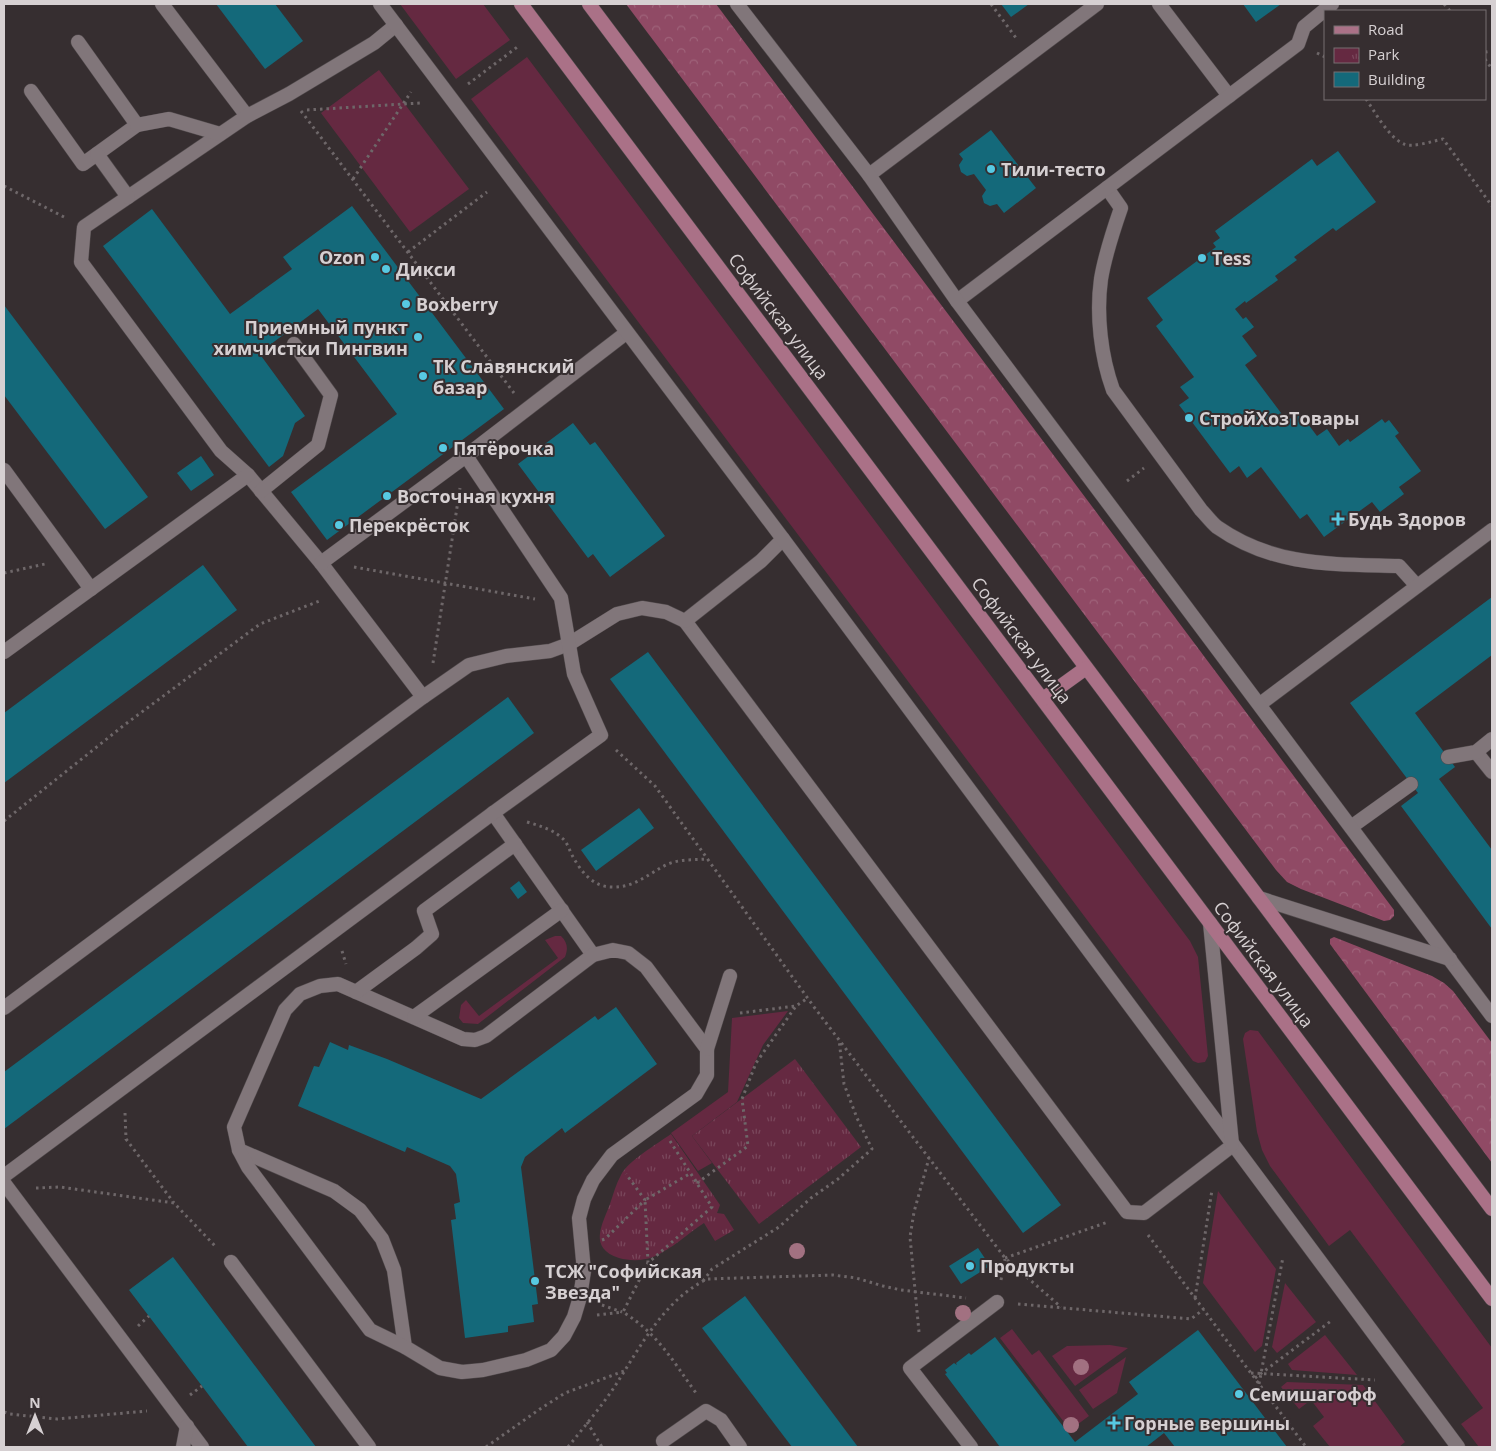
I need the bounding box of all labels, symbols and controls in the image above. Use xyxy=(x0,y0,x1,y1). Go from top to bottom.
legend xyxy=(1324,10,1486,100)
text: Road xyxy=(1368,19,1404,39)
text: Park xyxy=(1368,44,1399,64)
text: Building xyxy=(1368,69,1425,89)
place label: Тили-тесто xyxy=(1001,157,1106,181)
marker: Тили-тесто xyxy=(985,163,997,175)
place label: Ozon xyxy=(319,245,365,269)
place label: Tess xyxy=(1212,246,1251,270)
street label: Софийская улица xyxy=(724,248,834,384)
marker: Ozon xyxy=(369,251,381,263)
marker: Tess xyxy=(1196,252,1208,264)
place label: Дикси xyxy=(396,257,456,281)
marker: Дикси xyxy=(380,263,392,275)
place label: Boxberry xyxy=(416,292,499,316)
marker: Boxberry xyxy=(400,298,412,310)
place label: Приемный пункт химчистки Пингвин xyxy=(214,315,408,360)
marker: Приемный пункт химчистки Пингвин xyxy=(412,331,424,343)
place label: ТК Славянский базар xyxy=(433,354,574,399)
marker: ТК Славянский базар xyxy=(417,370,429,382)
place label: СтройХозТовары xyxy=(1199,406,1360,430)
marker: СтройХозТовары xyxy=(1183,412,1195,424)
place label: Пятёрочка xyxy=(453,436,554,460)
marker: Пятёрочка xyxy=(437,442,449,454)
place label: Восточная кухня xyxy=(397,484,555,508)
marker: Восточная кухня xyxy=(381,490,393,502)
place label: Будь Здоров xyxy=(1348,507,1466,531)
place label: Перекрёсток xyxy=(349,513,471,537)
marker: Будь Здоров xyxy=(1332,513,1344,525)
marker: Перекрёсток xyxy=(333,519,345,531)
street label: Софийская улица xyxy=(967,572,1077,708)
street label: Софийская улица xyxy=(1209,896,1319,1032)
place label: Продукты xyxy=(980,1254,1075,1278)
place label: ТСЖ "Софийская Звезда" xyxy=(545,1259,702,1304)
marker: Продукты xyxy=(964,1260,976,1272)
marker: ТСЖ "Софийская Звезда" xyxy=(529,1275,541,1287)
place label: Семишагофф xyxy=(1249,1382,1377,1406)
marker: Семишагофф xyxy=(1233,1388,1245,1400)
north arrow xyxy=(10,1391,60,1441)
text: N xyxy=(29,1393,41,1412)
place label: Горные вершины xyxy=(1124,1411,1290,1435)
marker: Горные вершины xyxy=(1108,1417,1120,1429)

